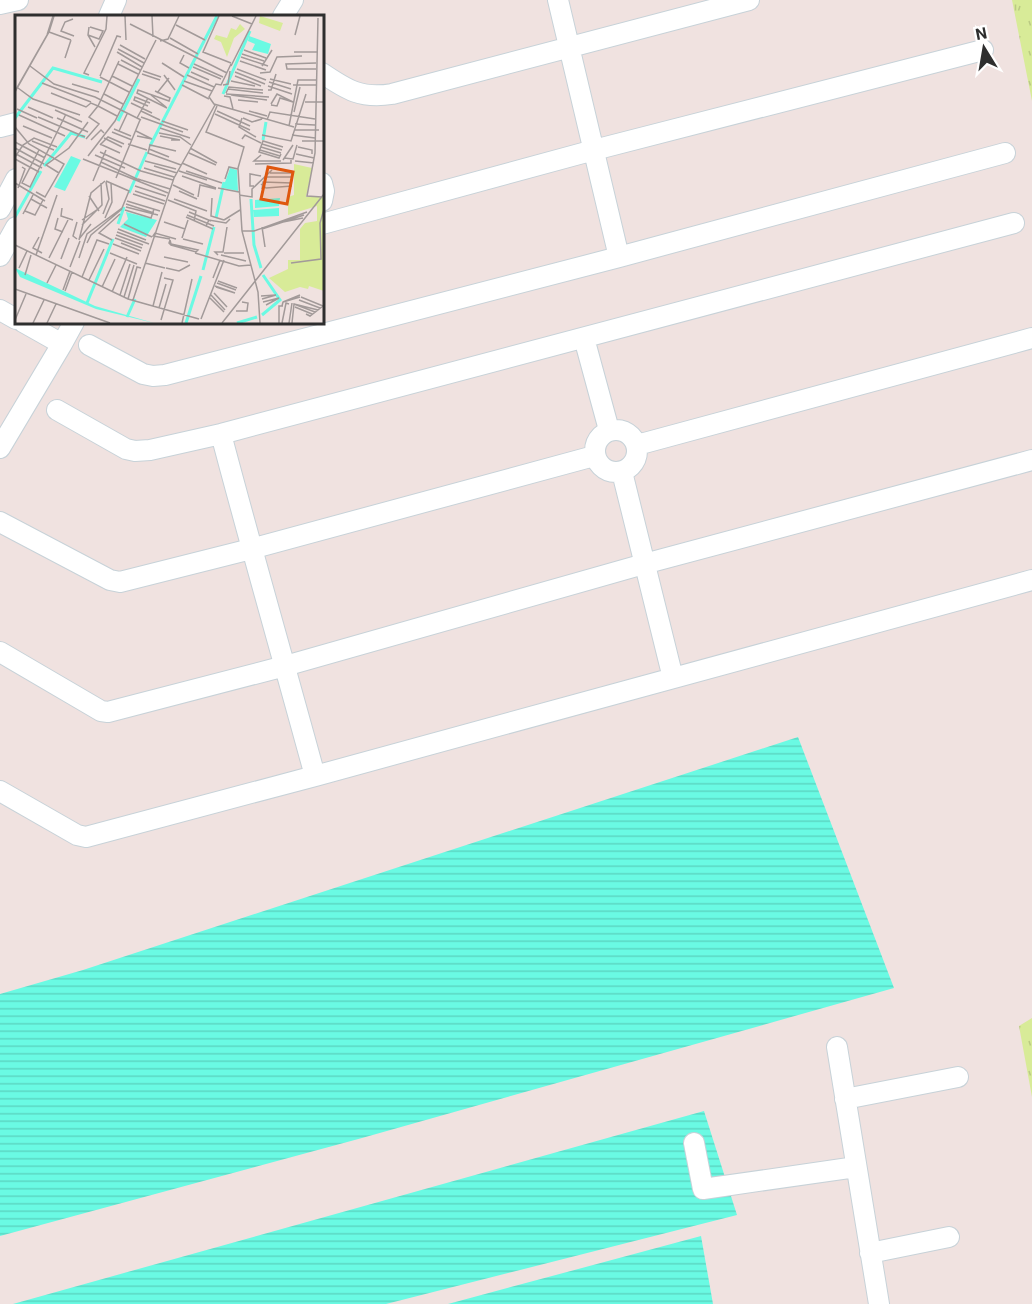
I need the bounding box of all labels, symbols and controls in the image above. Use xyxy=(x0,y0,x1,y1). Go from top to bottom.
inset map xyxy=(15,15,324,324)
north arrow xyxy=(954,18,1014,78)
text: N xyxy=(974,23,989,44)

